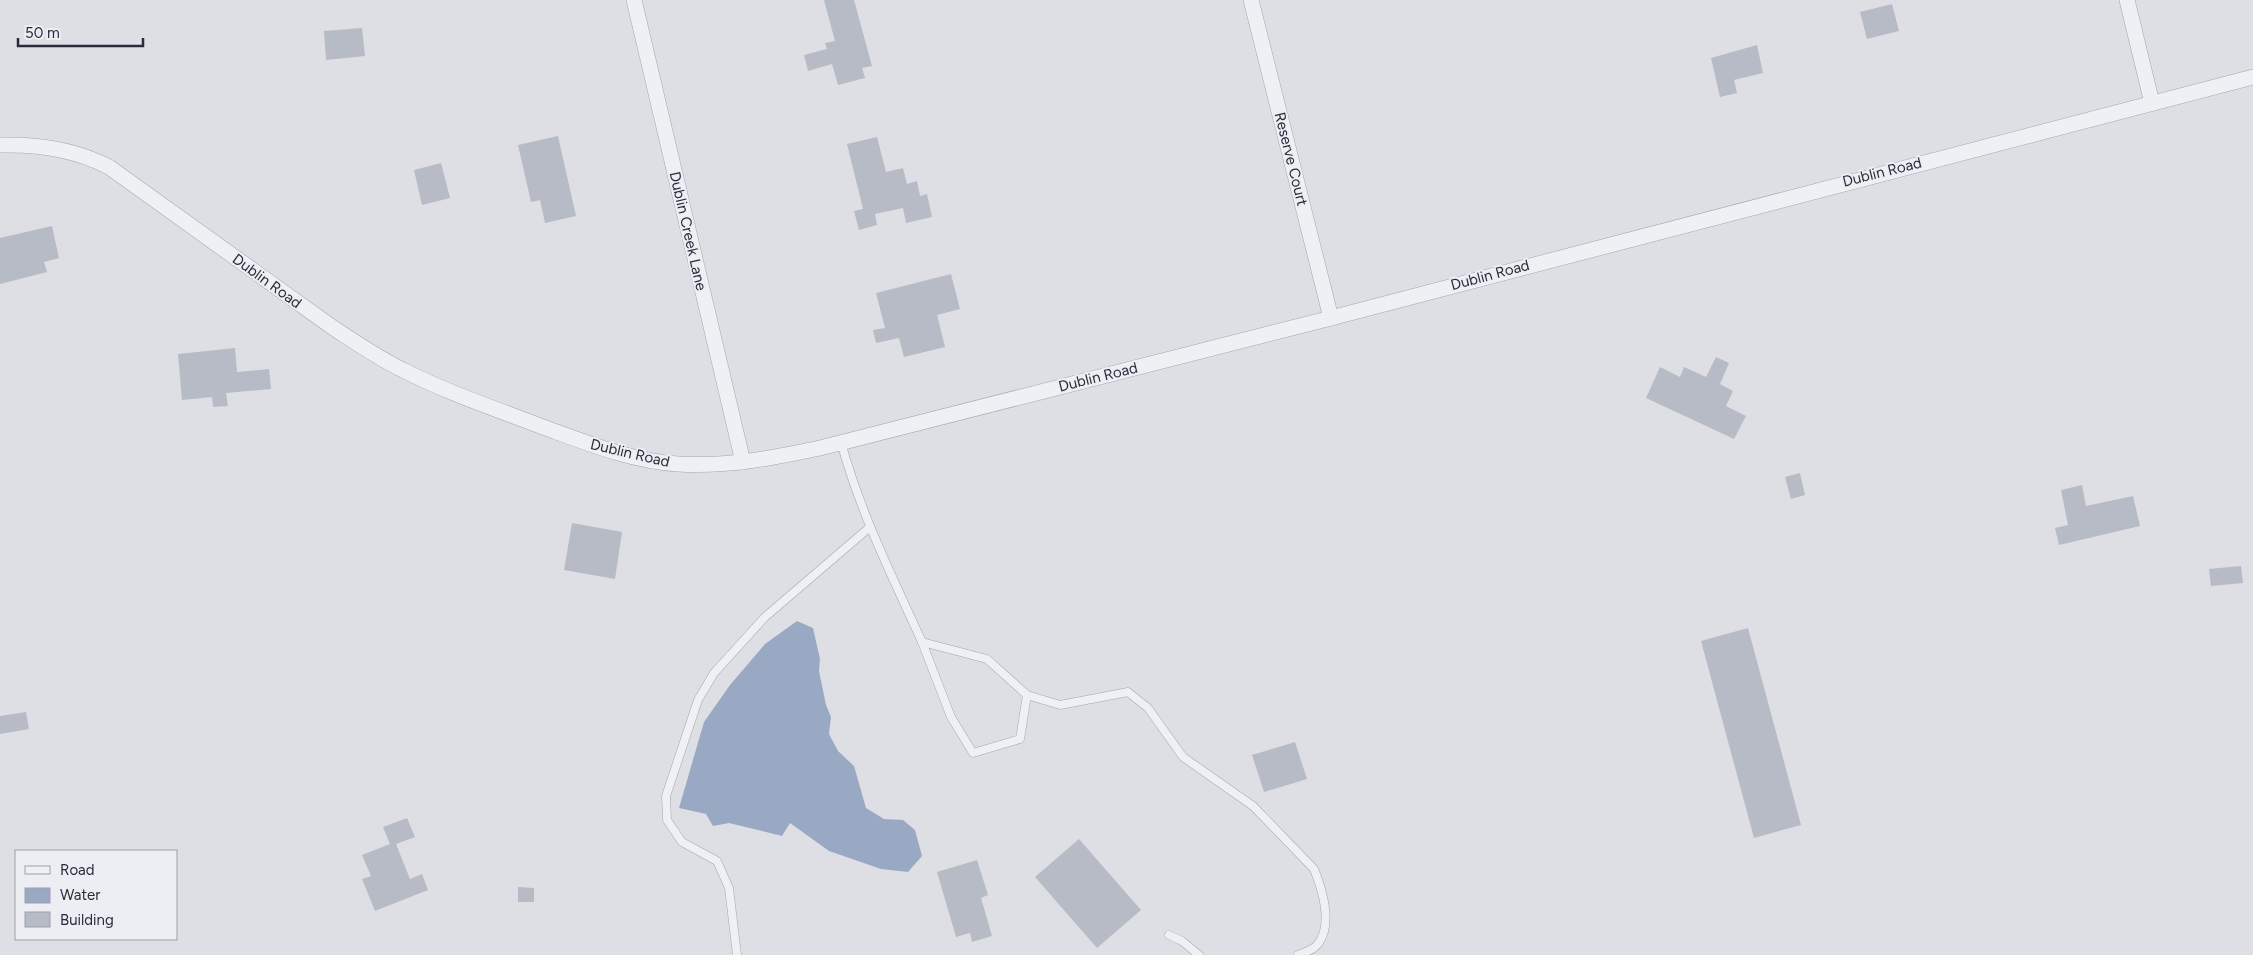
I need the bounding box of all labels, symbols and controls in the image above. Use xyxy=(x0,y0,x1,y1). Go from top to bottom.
scale bar xyxy=(18,15,142,47)
text: 50 m xyxy=(25,24,60,42)
street label: Reserve Court xyxy=(1271,110,1311,208)
street label: Dublin Road xyxy=(1841,153,1923,191)
street label: Dublin Creek Lane xyxy=(666,170,710,292)
street label: Dublin Road xyxy=(229,250,305,312)
street label: Dublin Road xyxy=(1449,256,1531,294)
street label: Dublin Road xyxy=(1057,358,1139,396)
street label: Dublin Road xyxy=(589,435,671,471)
legend xyxy=(15,850,178,940)
text: Road xyxy=(60,861,95,879)
text: Water xyxy=(60,886,100,904)
text: Building xyxy=(60,911,114,929)

